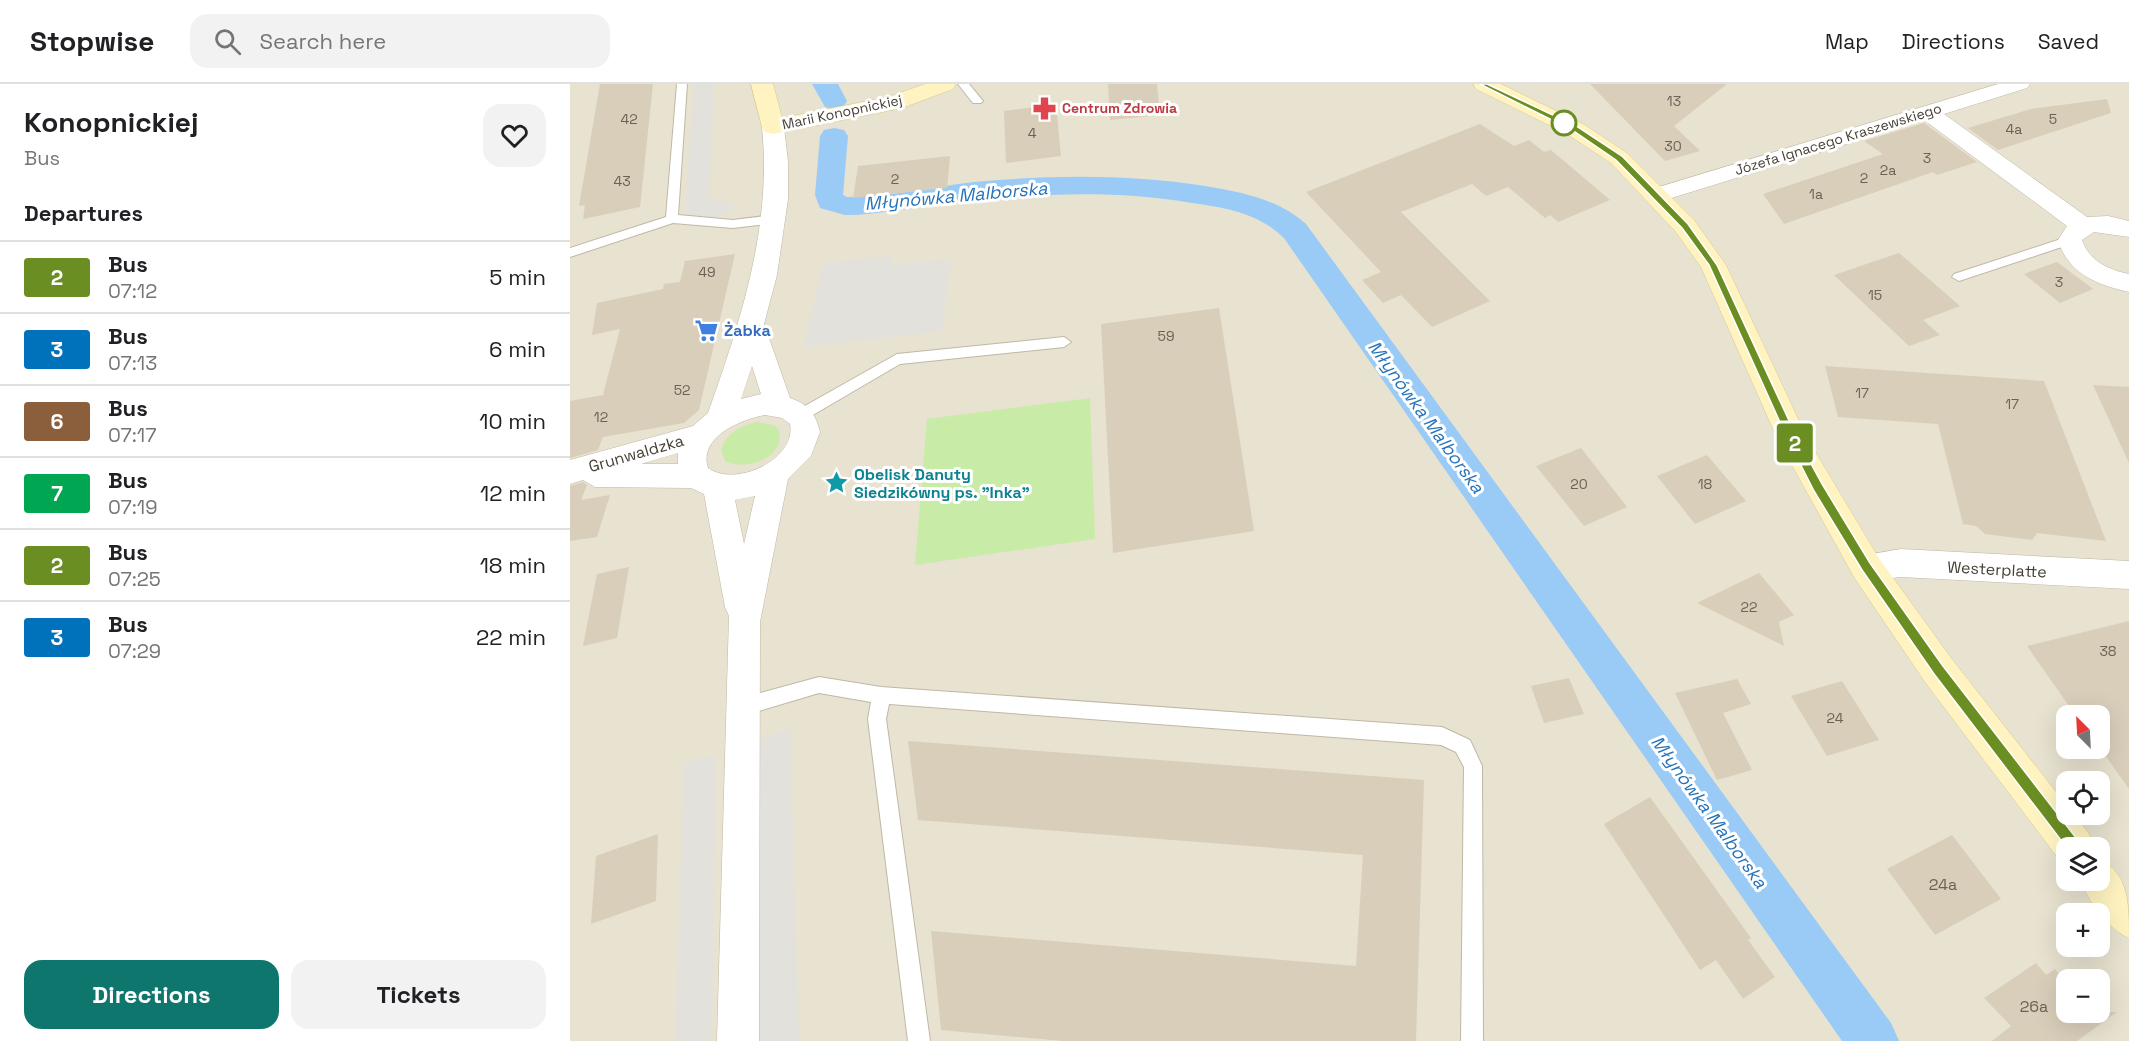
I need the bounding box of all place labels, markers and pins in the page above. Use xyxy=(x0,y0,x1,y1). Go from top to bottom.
pharmacy icon: Centrum Zdrowia xyxy=(1031,95,1057,121)
place label: Centrum Zdrowia xyxy=(1062,99,1177,117)
unlabelled marker xyxy=(1551,110,1577,136)
supermarket icon: Żabka xyxy=(693,317,719,343)
place label: Żabka xyxy=(724,320,771,341)
place label: Obelisk Danuty Siedzikówny ps. "Inka" xyxy=(854,464,1030,503)
place icon: Obelisk Danuty Siedzikówny ps. "Inka" xyxy=(823,470,849,496)

